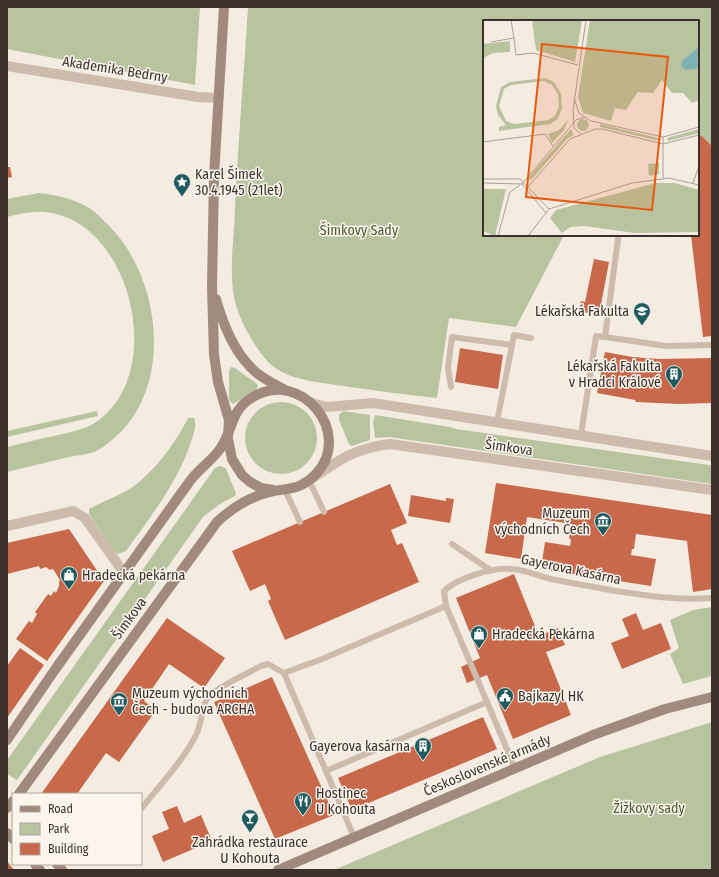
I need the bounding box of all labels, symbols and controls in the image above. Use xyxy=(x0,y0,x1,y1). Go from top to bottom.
inset map xyxy=(483,20,699,236)
street label: Akademika Bedrny xyxy=(61,53,169,86)
place label: Karel Šimek 30.4.1945 (21let) xyxy=(195,165,283,199)
place icon: Karel Šimek 30.4.1945 (21let) xyxy=(172,172,192,197)
park label: Šimkovy Sady xyxy=(320,221,399,239)
school or university icon: Lékařská Fakulta xyxy=(632,301,652,326)
place label: Lékařská Fakulta xyxy=(535,303,629,320)
place label: Lékařská Fakulta v Hradci Králové xyxy=(567,358,661,391)
building icon: Lékařská Fakulta v Hradci Králové xyxy=(664,364,684,389)
street label: Šimkova xyxy=(484,435,534,459)
place label: Muzeum východních Čech xyxy=(495,505,590,538)
museum icon: Muzeum východních Čech xyxy=(593,511,613,536)
street label: Gayerova Kasárna xyxy=(519,551,623,588)
shop icon: Hradecká pekárna xyxy=(59,565,79,590)
place label: Hradecká pekárna xyxy=(82,567,185,584)
street label: Šimkova xyxy=(108,593,150,643)
shop icon: Hradecká Pekárna xyxy=(469,624,489,649)
place label: Hradecká Pekárna xyxy=(492,626,595,643)
place label: Muzeum východních Čech - budova ARCHA xyxy=(132,685,255,718)
public building icon: Bajkazyl HK xyxy=(495,686,515,711)
place label: Bajkazyl HK xyxy=(518,688,584,705)
museum icon: Muzeum východních Čech - budova ARCHA xyxy=(109,691,129,716)
street label: Československé armády xyxy=(421,730,554,800)
building icon: Gayerova kasárna xyxy=(413,736,433,761)
place label: Gayerova kasárna xyxy=(309,738,410,755)
place label: Hostinec U Kohouta xyxy=(316,785,376,818)
restaurant icon: Hostinec U Kohouta xyxy=(293,791,313,816)
legend xyxy=(12,793,142,865)
park label: Žižkovy sady xyxy=(613,799,686,817)
text: Road xyxy=(48,802,73,816)
bar icon: Zahrádka restaurace U Kohouta xyxy=(240,808,260,833)
text: Park xyxy=(48,822,70,836)
place label: Zahrádka restaurace U Kohouta xyxy=(192,834,308,867)
text: Building xyxy=(48,842,89,856)

